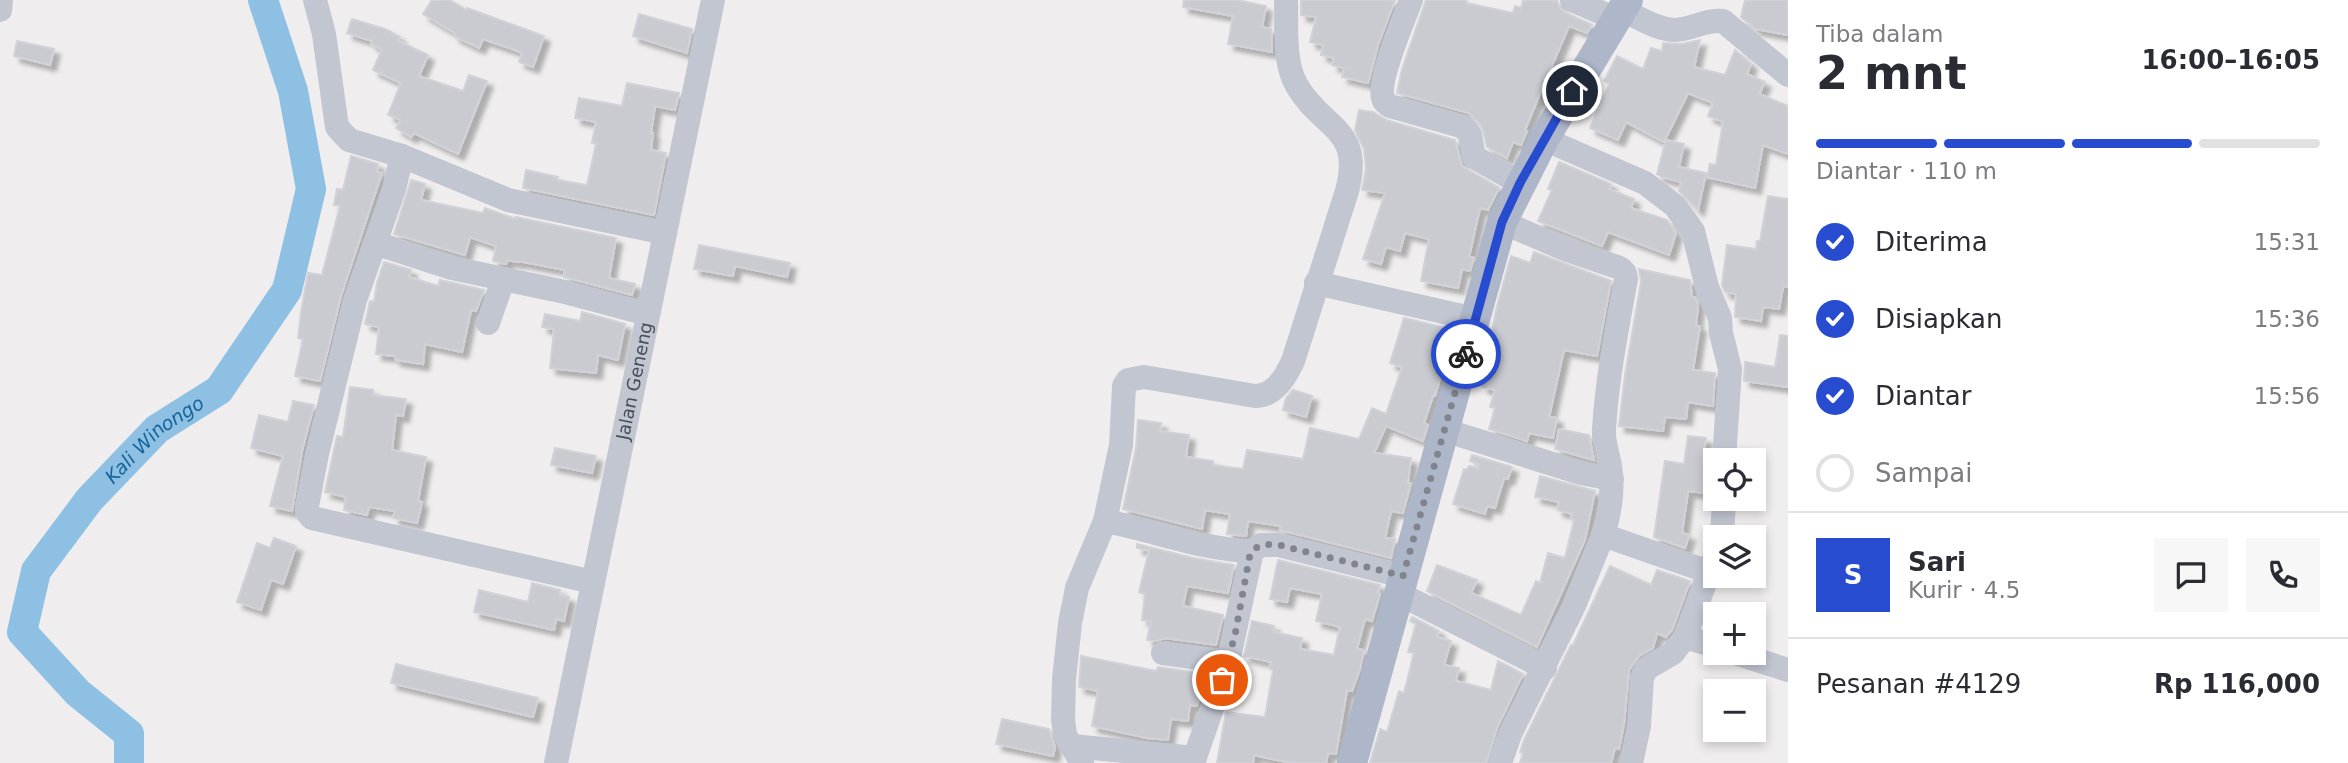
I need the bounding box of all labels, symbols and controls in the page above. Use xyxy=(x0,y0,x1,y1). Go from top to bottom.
text: Tiba dalam xyxy=(1816,21,1943,47)
text: 16:00–16:05 xyxy=(2141,45,2320,75)
text: 2 mnt xyxy=(1816,46,1967,100)
pin xyxy=(1542,61,1602,121)
icon: home xyxy=(1553,72,1591,110)
text: Diantar · 110 m xyxy=(1816,158,1997,184)
icon: check xyxy=(1816,223,1854,261)
text: Diterima xyxy=(1875,227,1988,257)
text: 15:31 xyxy=(2254,229,2320,255)
icon: check xyxy=(1816,300,1854,338)
text: Disiapkan xyxy=(1875,304,2002,334)
text: 15:36 xyxy=(2254,306,2320,332)
courier xyxy=(1431,319,1501,389)
street label: Jalan Geneng xyxy=(612,320,656,443)
icon: bike xyxy=(1447,335,1485,373)
icon: check xyxy=(1816,377,1854,415)
text: Diantar xyxy=(1875,381,1971,411)
text: 15:56 xyxy=(2254,383,2320,409)
water label: Kali Winongo xyxy=(100,391,208,488)
map controls xyxy=(1703,448,1766,742)
button: locate xyxy=(1703,448,1766,511)
text: Sampai xyxy=(1875,458,1972,488)
button: layers xyxy=(1703,525,1766,588)
button: chat xyxy=(2154,538,2228,612)
button: phone xyxy=(2246,538,2320,612)
text: Sari xyxy=(1908,547,1966,577)
text: S xyxy=(1844,560,1862,590)
text: Kurir · 4.5 xyxy=(1908,577,2020,603)
button: + xyxy=(1703,602,1766,665)
pin xyxy=(1192,650,1252,710)
icon: bag xyxy=(1203,661,1241,699)
text: Pesanan #4129 xyxy=(1816,669,2021,699)
text: Rp 116,000 xyxy=(2154,669,2320,699)
button: − xyxy=(1703,679,1766,742)

